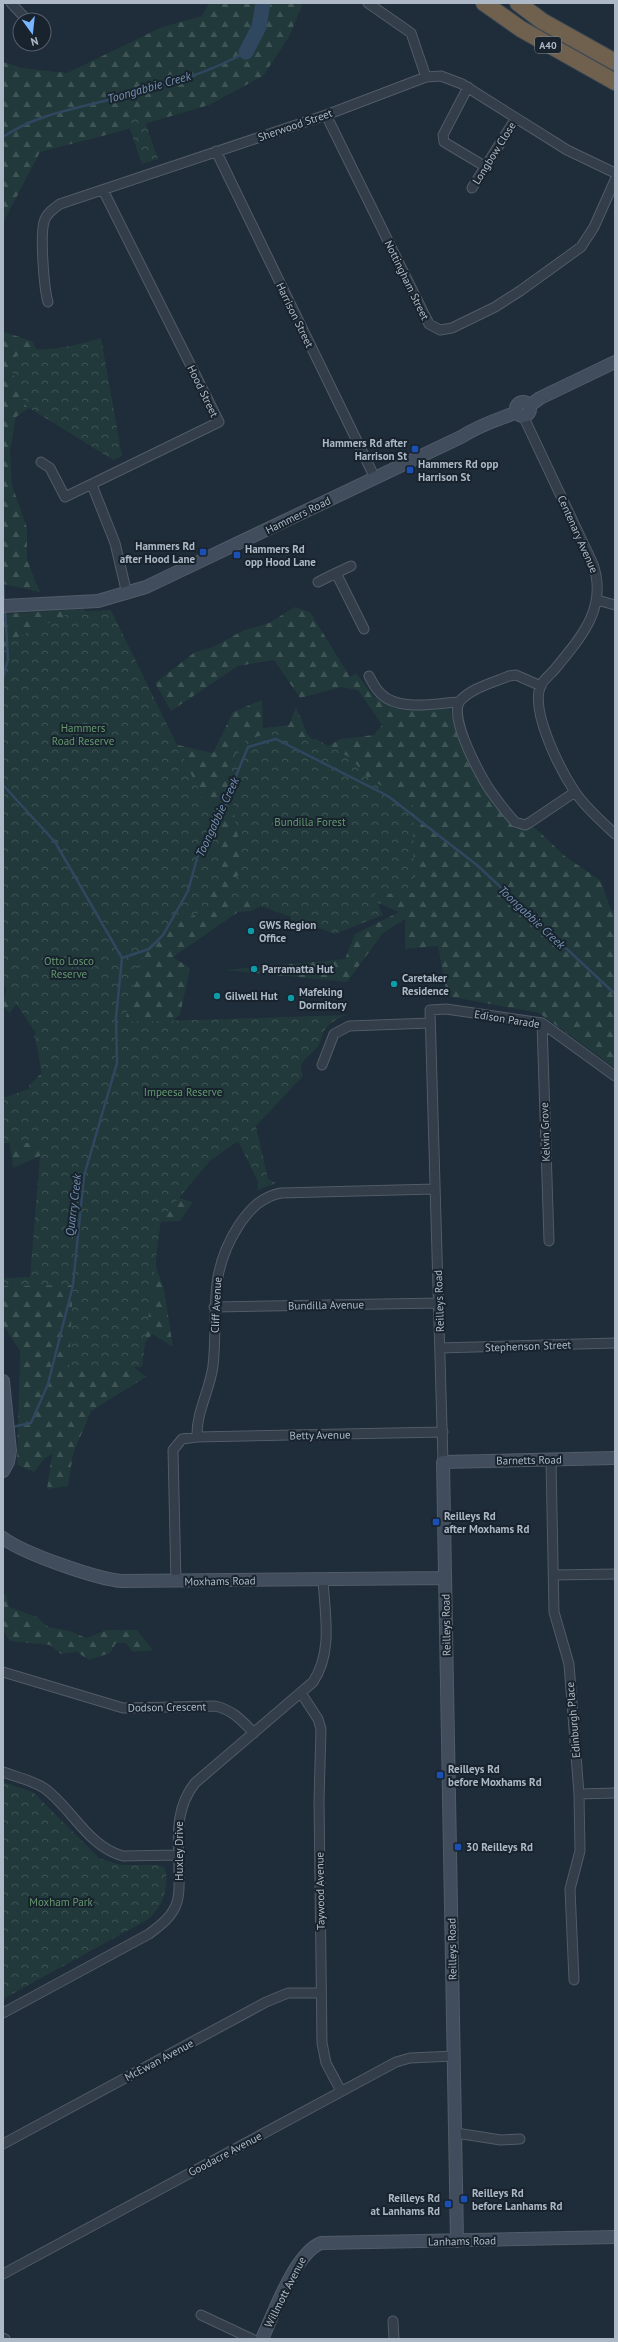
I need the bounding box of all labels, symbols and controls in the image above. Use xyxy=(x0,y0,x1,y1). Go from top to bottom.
north arrow xyxy=(12,12,52,52)
text: N xyxy=(29,34,40,49)
road number: A40 xyxy=(535,37,561,53)
water label: Toongabbie Creek xyxy=(106,68,193,106)
street label: Sherwood Street xyxy=(256,106,334,144)
street label: Longbow Close xyxy=(469,119,519,187)
street label: Nottingham Street xyxy=(382,238,432,322)
street label: Harrison Street xyxy=(273,280,317,350)
street label: Hood Street xyxy=(184,363,222,420)
place label: Hammers Rd after Harrison St xyxy=(322,436,407,463)
marker: Hammers Rd after Harrison St xyxy=(410,444,420,454)
place label: Hammers Rd opp Harrison St xyxy=(418,457,498,484)
marker: Hammers Rd opp Harrison St xyxy=(405,465,415,475)
street label: Hammers Road xyxy=(263,493,333,537)
street label: Centenary Avenue xyxy=(555,493,602,575)
place label: Hammers Rd after Hood Lane xyxy=(120,539,195,566)
place label: Hammers Rd opp Hood Lane xyxy=(245,542,316,569)
marker: Hammers Rd after Hood Lane xyxy=(198,547,208,557)
marker: Hammers Rd opp Hood Lane xyxy=(232,550,242,560)
park label: Hammers Road Reserve xyxy=(52,721,115,748)
water label: Toongabbie Creek xyxy=(192,774,242,859)
park label: Bundilla Forest xyxy=(274,815,346,829)
water label: Toongabbie Creek xyxy=(495,882,569,952)
place label: GWS Region Office xyxy=(259,918,316,945)
marker: GWS Region Office xyxy=(246,926,256,936)
park label: Otto Losco Reserve xyxy=(44,954,94,981)
place label: Parramatta Hut xyxy=(262,962,334,976)
marker: Parramatta Hut xyxy=(249,964,259,974)
place label: Caretaker Residence xyxy=(402,971,449,998)
marker: Caretaker Residence xyxy=(389,979,399,989)
place label: Mafeking Dormitory xyxy=(299,985,347,1012)
place label: Gilwell Hut xyxy=(225,989,278,1003)
marker: Gilwell Hut xyxy=(212,991,222,1001)
marker: Mafeking Dormitory xyxy=(286,993,296,1003)
street label: Edison Parade xyxy=(473,1007,541,1031)
park label: Impeesa Reserve xyxy=(144,1085,223,1099)
street label: Kelvin Grove xyxy=(537,1102,553,1162)
water label: Quarry Creek xyxy=(62,1173,84,1237)
street label: Reilleys Road xyxy=(431,1270,447,1332)
street label: Cliff Avenue xyxy=(208,1276,224,1334)
street label: Bundilla Avenue xyxy=(288,1297,365,1313)
street label: Stephenson Street xyxy=(485,1337,572,1354)
street label: Betty Avenue xyxy=(289,1427,351,1443)
street label: Barnetts Road xyxy=(496,1452,562,1468)
place label: Reilleys Rd after Moxhams Rd xyxy=(444,1509,529,1536)
marker: Reilleys Rd after Moxhams Rd xyxy=(431,1517,441,1527)
street label: Moxhams Road xyxy=(184,1573,256,1589)
street label: Reilleys Road xyxy=(438,1594,454,1656)
street label: Edinburgh Place xyxy=(563,1681,583,1759)
street label: Dodson Crescent xyxy=(128,1699,207,1715)
place label: Reilleys Rd before Moxhams Rd xyxy=(448,1762,542,1789)
marker: Reilleys Rd before Moxhams Rd xyxy=(435,1770,445,1780)
street label: Huxley Drive xyxy=(172,1821,186,1881)
place label: 30 Reilleys Rd xyxy=(466,1840,533,1854)
marker: 30 Reilleys Rd xyxy=(453,1842,463,1852)
street label: Taywood Avenue xyxy=(312,1851,328,1930)
park label: Moxham Park xyxy=(29,1895,94,1909)
street label: Reilleys Road xyxy=(444,1918,460,1980)
street label: McEwan Avenue xyxy=(122,2036,196,2084)
street label: Goodacre Avenue xyxy=(186,2129,264,2179)
place label: Reilleys Rd before Lanhams Rd xyxy=(472,2186,563,2213)
place label: Reilleys Rd at Lanhams Rd xyxy=(371,2191,440,2218)
marker: Reilleys Rd before Lanhams Rd xyxy=(459,2194,469,2204)
marker: Reilleys Rd at Lanhams Rd xyxy=(443,2199,453,2209)
street label: Lanhams Road xyxy=(428,2233,496,2249)
street label: Willmott Avenue xyxy=(261,2254,309,2330)

